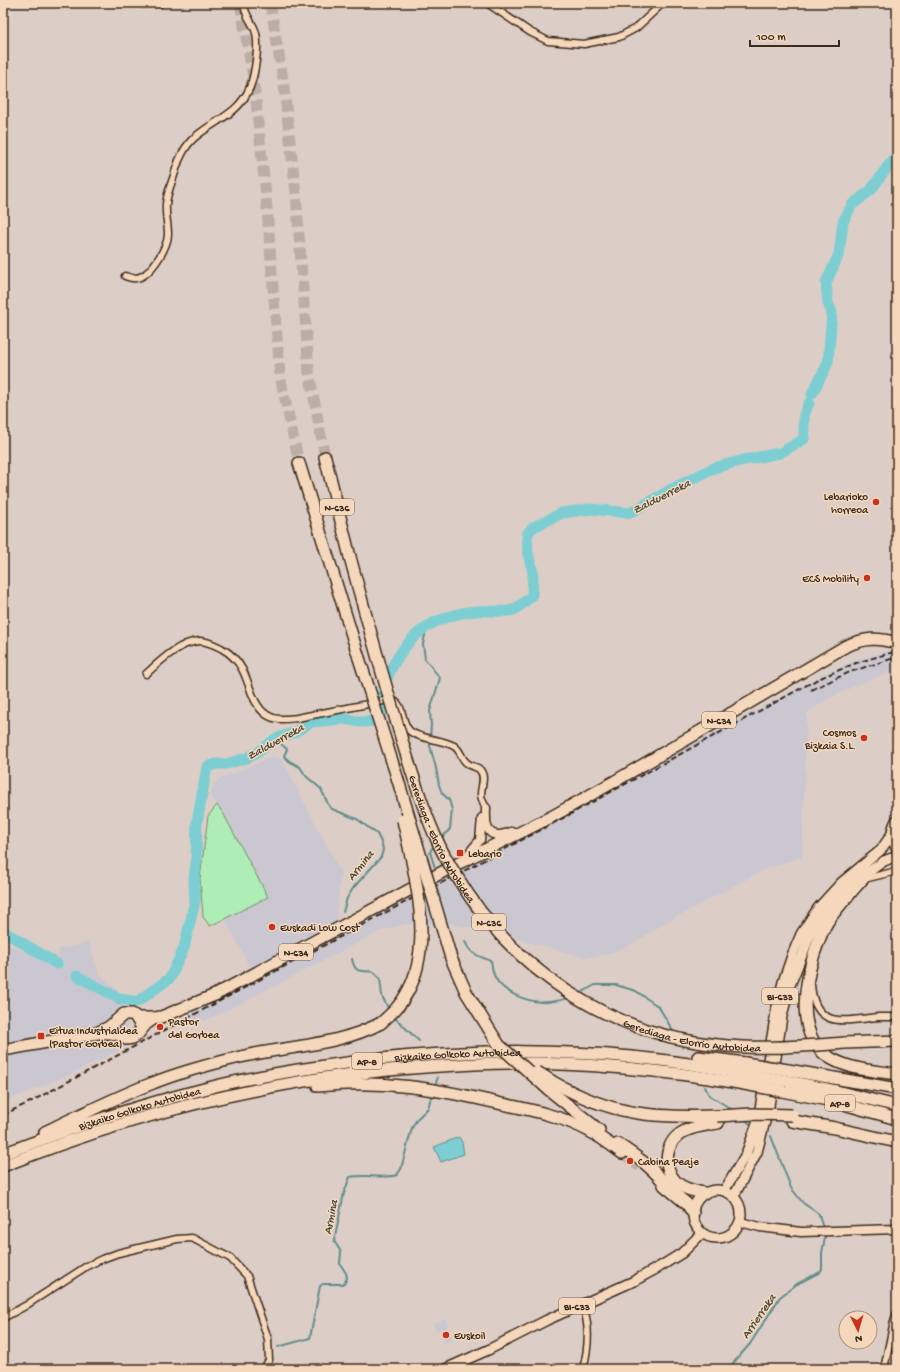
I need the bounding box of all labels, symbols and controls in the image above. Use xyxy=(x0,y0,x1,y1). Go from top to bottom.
scale bar xyxy=(750,22,839,48)
text: 100 m xyxy=(755,31,786,45)
water label: Zalduerreka xyxy=(631,477,694,518)
place label: Lebarioko horreoa xyxy=(824,492,869,517)
marker: Lebarioko horreoa xyxy=(871,497,881,507)
road number: N-636 xyxy=(320,499,354,515)
marker: ECS Mobility xyxy=(862,573,872,583)
place label: ECS Mobility xyxy=(802,574,860,586)
road number: N-634 xyxy=(702,712,736,728)
water label: Zalduerreka xyxy=(245,721,308,764)
place label: Cosmos Bizkaia S.L. xyxy=(804,728,857,753)
marker: Cosmos Bizkaia S.L. xyxy=(859,733,869,743)
street label: Gerediaga - Elorrio Autobidea xyxy=(405,774,477,906)
water label: Armina xyxy=(345,847,379,884)
marker: Lebario xyxy=(455,848,465,858)
place label: Lebario xyxy=(468,849,502,861)
road number: N-636 xyxy=(472,914,506,930)
marker: Euskadi Low Cost xyxy=(267,922,277,932)
place label: Euskadi Low Cost xyxy=(280,923,361,935)
road number: N-634 xyxy=(279,944,313,960)
road number: BI-633 xyxy=(762,988,798,1004)
place label: Pastor del Gorbea xyxy=(167,1017,220,1042)
street label: Gerediaga - Elorrio Autobidea xyxy=(621,1018,762,1055)
marker: Pastor del Gorbea xyxy=(155,1022,165,1032)
place label: Eitua Industrialdea (Pastor Gorbea) xyxy=(49,1026,139,1051)
marker: Eitua Industrialdea (Pastor Gorbea) xyxy=(36,1031,46,1041)
street label: Bizkaiko Golkoko Autobidea xyxy=(393,1048,522,1066)
road number: AP-8 xyxy=(352,1053,382,1069)
street label: Bizkaiko Golkoko Autobidea xyxy=(76,1086,203,1134)
road number: AP-8 xyxy=(825,1095,855,1111)
marker: Cabina Peaje xyxy=(625,1156,635,1166)
place label: Cabina Peaje xyxy=(638,1157,699,1169)
water label: Armina xyxy=(322,1198,342,1236)
water label: Arrierreka xyxy=(739,1291,781,1342)
road number: BI-633 xyxy=(559,1298,595,1314)
north arrow xyxy=(838,1310,878,1350)
marker: Euskoil xyxy=(441,1330,451,1340)
place label: Euskoil xyxy=(454,1331,486,1343)
text: N xyxy=(855,1332,863,1344)

